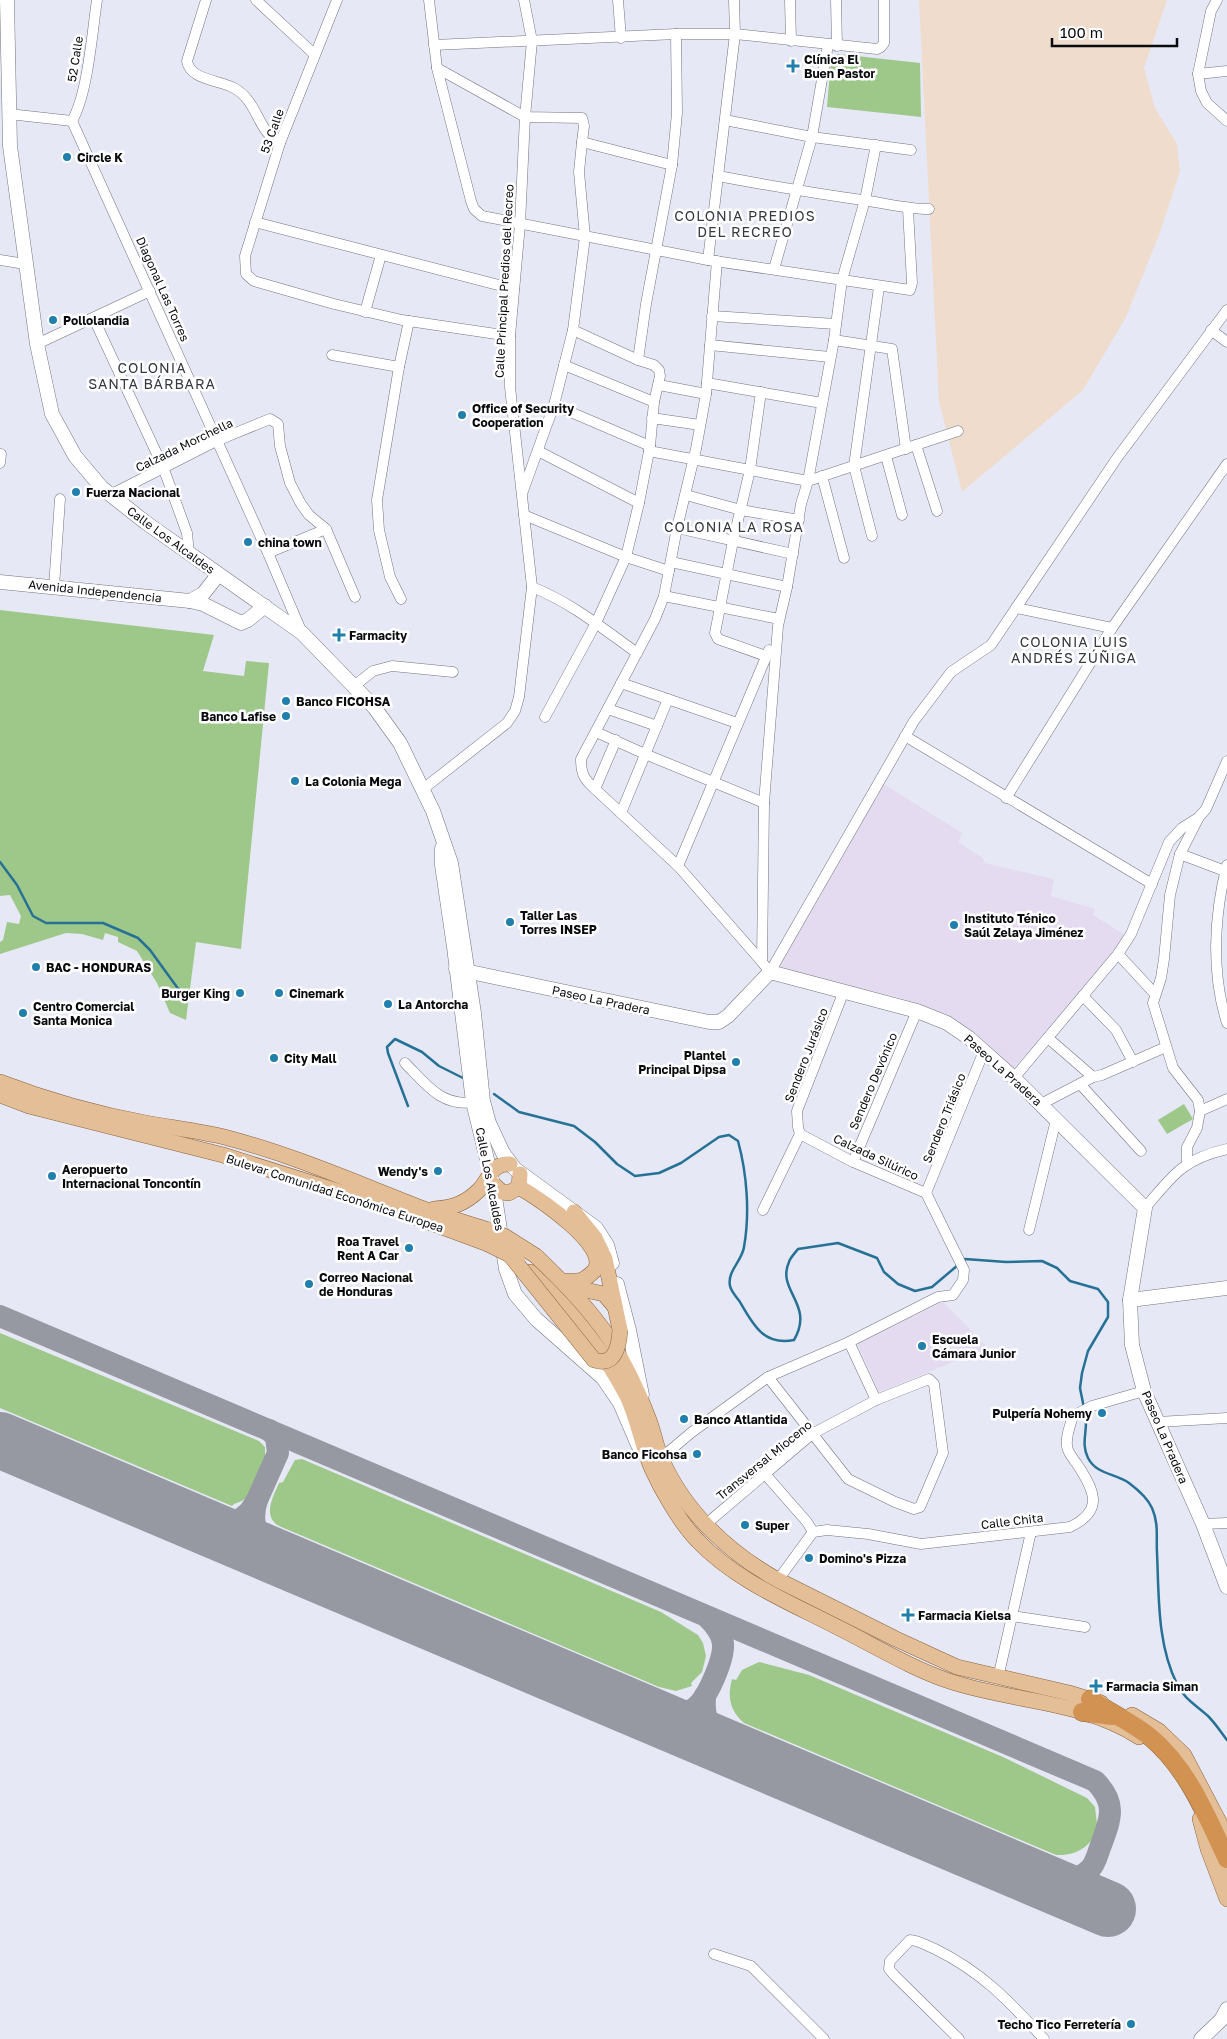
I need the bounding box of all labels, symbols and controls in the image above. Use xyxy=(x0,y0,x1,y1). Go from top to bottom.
scale bar xyxy=(1052,15,1177,47)
text: 100 m xyxy=(1060,23,1103,41)
street label: 52 Calle xyxy=(64,35,86,83)
place label: Clínica El Buen Pastor xyxy=(804,52,875,81)
marker: Clínica El Buen Pastor xyxy=(786,59,800,73)
street label: 53 Calle xyxy=(257,107,287,155)
place label: Circle K xyxy=(77,150,123,165)
marker: Circle K xyxy=(61,151,73,163)
street label: Calle Principal Predios del Recreo xyxy=(491,184,517,378)
district label: COLONIA PREDIOS DEL RECREO xyxy=(674,207,816,240)
street label: Diagonal Las Torres xyxy=(133,234,193,344)
place label: Pollolandia xyxy=(63,313,129,328)
marker: Pollolandia xyxy=(47,314,59,326)
district label: COLONIA SANTA BÁRBARA xyxy=(88,359,216,392)
place label: Office of Security Cooperation xyxy=(472,401,575,430)
marker: Office of Security Cooperation xyxy=(456,409,468,421)
street label: Calzada Morchella xyxy=(133,415,235,475)
place label: Fuerza Nacional xyxy=(86,485,180,500)
marker: Fuerza Nacional xyxy=(70,486,82,498)
street label: Calle Los Alcaldes xyxy=(124,503,218,577)
district label: COLONIA LA ROSA xyxy=(664,518,804,535)
place label: china town xyxy=(258,535,322,550)
marker: china town xyxy=(242,536,254,548)
street label: Avenida Independencia xyxy=(28,577,162,605)
place label: Farmacity xyxy=(349,628,408,643)
marker: Farmacity xyxy=(333,629,345,641)
district label: COLONIA LUIS ANDRÉS ZÚÑIGA xyxy=(1011,633,1137,666)
place label: Banco FICOHSA xyxy=(296,694,391,709)
marker: Banco FICOHSA xyxy=(280,695,292,707)
place label: Banco Lafise xyxy=(201,709,276,724)
marker: Banco Lafise xyxy=(280,710,292,722)
place label: La Colonia Mega xyxy=(305,774,401,789)
marker: La Colonia Mega xyxy=(289,775,301,787)
place label: Taller Las Torres INSEP xyxy=(520,908,597,937)
place label: Instituto Ténico Saúl Zelaya Jiménez xyxy=(964,911,1083,940)
marker: Taller Las Torres INSEP xyxy=(504,916,516,928)
marker: Instituto Ténico Saúl Zelaya Jiménez xyxy=(948,919,960,931)
place label: BAC - HONDURAS xyxy=(46,960,151,975)
marker: BAC - HONDURAS xyxy=(30,961,42,973)
street label: Paseo La Pradera xyxy=(551,982,651,1018)
place label: Burger King xyxy=(161,986,230,1001)
place label: Cinemark xyxy=(289,986,344,1001)
marker: Burger King xyxy=(234,987,246,999)
marker: Cinemark xyxy=(273,987,285,999)
place label: La Antorcha xyxy=(398,997,468,1012)
marker: La Antorcha xyxy=(382,998,394,1010)
place label: Centro Comercial Santa Monica xyxy=(33,999,134,1028)
street label: Sendero Jurásico xyxy=(781,1006,831,1104)
marker: Centro Comercial Santa Monica xyxy=(17,1007,29,1019)
street label: Sendero Devónico xyxy=(846,1030,900,1132)
street label: Paseo La Pradera xyxy=(961,1031,1045,1109)
place label: Plantel Principal Dipsa xyxy=(638,1048,726,1077)
place label: City Mall xyxy=(284,1051,337,1066)
marker: City Mall xyxy=(268,1052,280,1064)
marker: Plantel Principal Dipsa xyxy=(730,1056,742,1068)
street label: Sendero Triásico xyxy=(919,1071,969,1165)
street label: Calle Los Alcaldes xyxy=(473,1126,507,1232)
street label: Calzada Silúrico xyxy=(831,1131,921,1183)
street label: Bulevar Comunidad Económica Europea xyxy=(224,1151,446,1235)
place label: Aeropuerto Internacional Toncontín xyxy=(62,1162,201,1191)
place label: Wendy's xyxy=(378,1164,428,1179)
marker: Wendy's xyxy=(432,1165,444,1177)
marker: Aeropuerto Internacional Toncontín xyxy=(46,1170,58,1182)
place label: Roa Travel Rent A Car xyxy=(337,1234,399,1263)
marker: Roa Travel Rent A Car xyxy=(403,1242,415,1254)
place label: Correo Nacional de Honduras xyxy=(319,1270,413,1299)
marker: Correo Nacional de Honduras xyxy=(303,1278,315,1290)
place label: Escuela Cámara Junior xyxy=(932,1332,1016,1361)
marker: Escuela Cámara Junior xyxy=(916,1340,928,1352)
street label: Paseo La Pradera xyxy=(1139,1388,1191,1486)
place label: Pulpería Nohemy xyxy=(992,1406,1093,1421)
marker: Pulpería Nohemy xyxy=(1096,1407,1108,1419)
place label: Banco Atlantida xyxy=(694,1412,787,1427)
marker: Banco Atlantida xyxy=(678,1413,690,1425)
street label: Transversal Mioceno xyxy=(713,1417,815,1503)
place label: Banco Ficohsa xyxy=(602,1447,687,1462)
marker: Banco Ficohsa xyxy=(691,1448,703,1460)
street label: Calle Chita xyxy=(980,1510,1044,1532)
place label: Super xyxy=(755,1518,790,1533)
marker: Super xyxy=(739,1519,751,1531)
place label: Domino's Pizza xyxy=(819,1551,906,1566)
marker: Domino's Pizza xyxy=(803,1552,815,1564)
place label: Farmacia Kielsa xyxy=(918,1608,1011,1623)
marker: Farmacia Kielsa xyxy=(902,1609,914,1621)
place label: Farmacia Siman xyxy=(1106,1679,1198,1694)
marker: Farmacia Siman xyxy=(1090,1680,1102,1692)
place label: Techo Tico Ferretería xyxy=(997,2017,1121,2032)
marker: Techo Tico Ferretería xyxy=(1125,2018,1137,2030)

